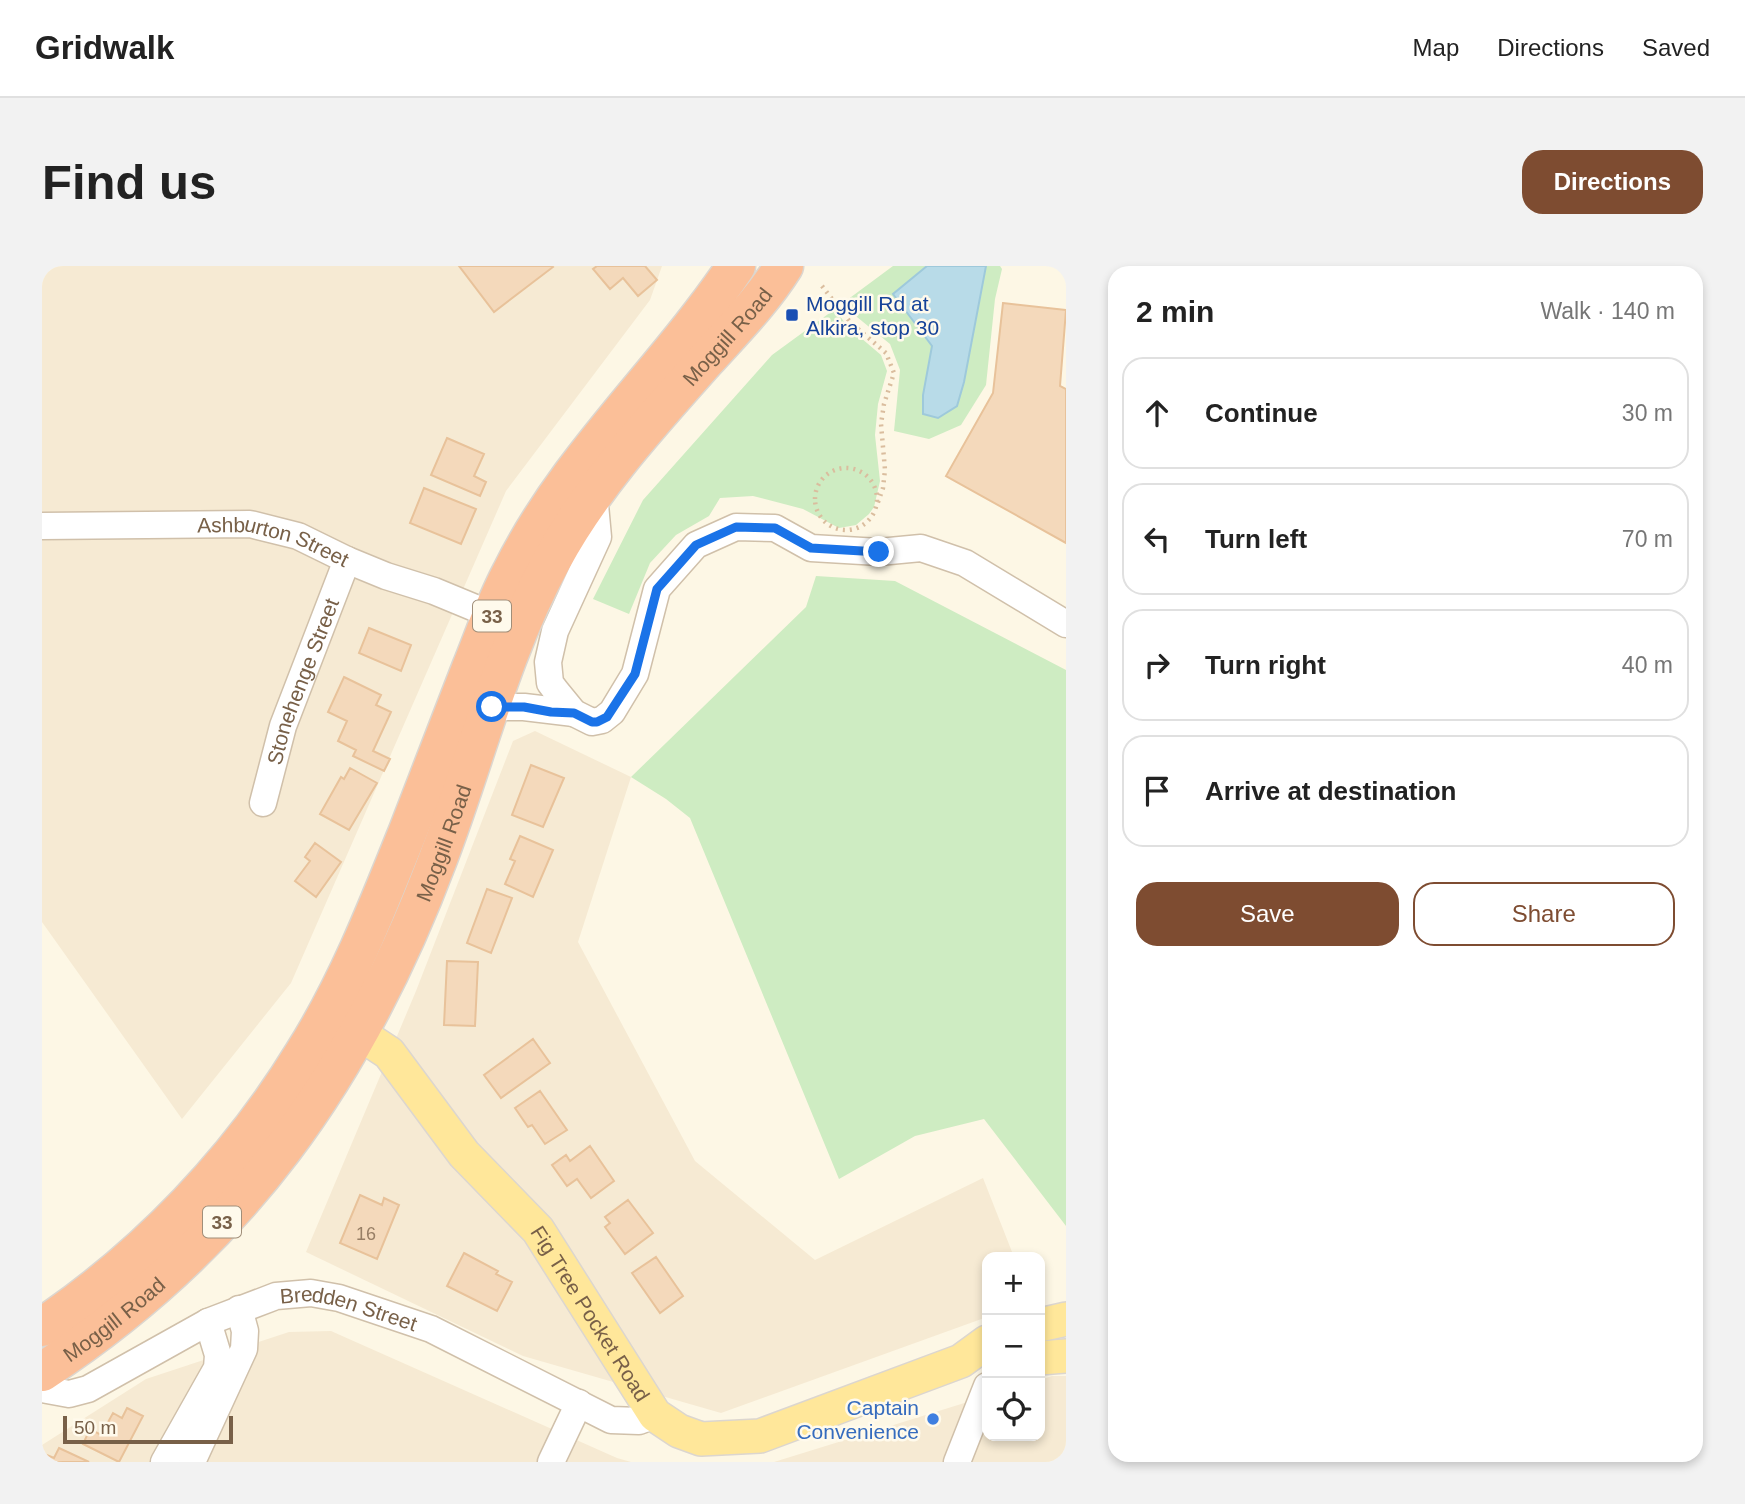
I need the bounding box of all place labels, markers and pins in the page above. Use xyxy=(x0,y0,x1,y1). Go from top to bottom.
place label: Moggill Rd at Alkira, stop 30 xyxy=(806,292,939,339)
marker: Moggill Rd at Alkira, stop 30 xyxy=(784,307,800,323)
place label: Captain Convenience xyxy=(796,1396,919,1443)
marker: Captain Convenience xyxy=(925,1411,941,1427)

